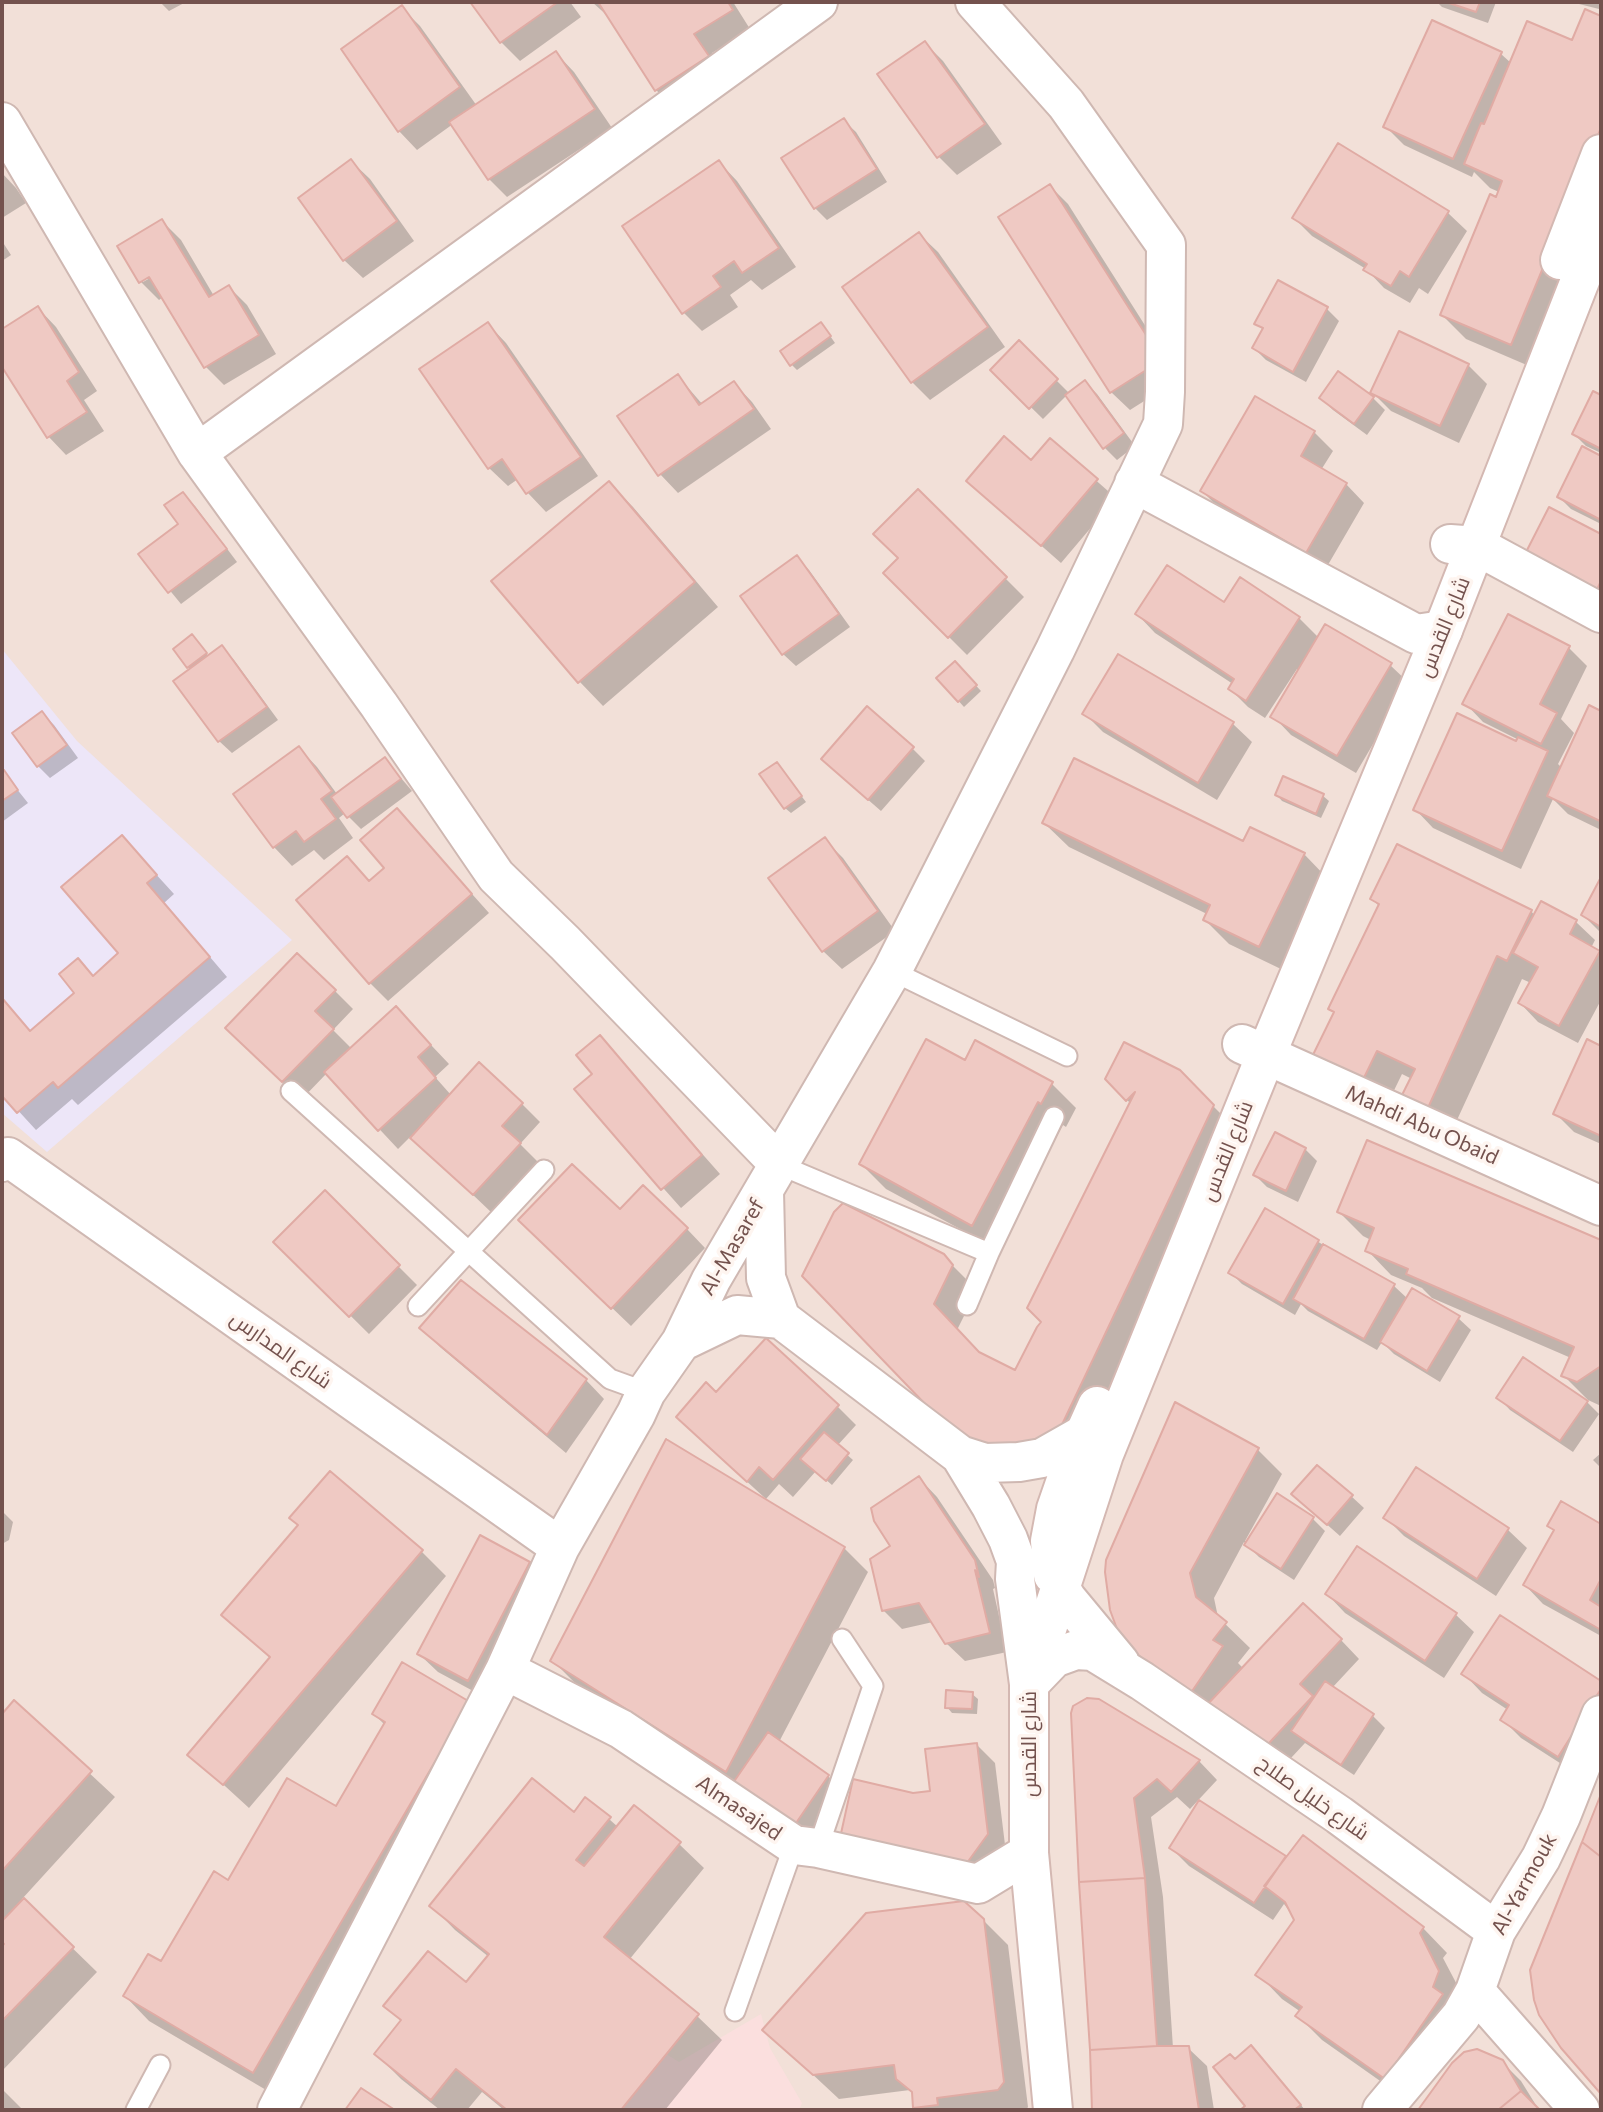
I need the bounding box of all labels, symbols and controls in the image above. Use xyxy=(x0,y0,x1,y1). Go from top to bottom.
street label: شارع القدس xyxy=(1412,573,1476,681)
street label: Mahdi Abu Obaid xyxy=(1341,1080,1503,1170)
street label: شارع القدس xyxy=(1195,1097,1259,1205)
street label: Al-Masaref xyxy=(694,1194,770,1300)
street label: شارع المدارس xyxy=(225,1306,337,1394)
street label: شارع القدس xyxy=(1016,1691,1042,1797)
street label: شارع خليل صلاح xyxy=(1252,1750,1374,1846)
street label: Almasajed xyxy=(691,1770,787,1846)
street label: Al-Yarmouk xyxy=(1486,1829,1562,1939)

